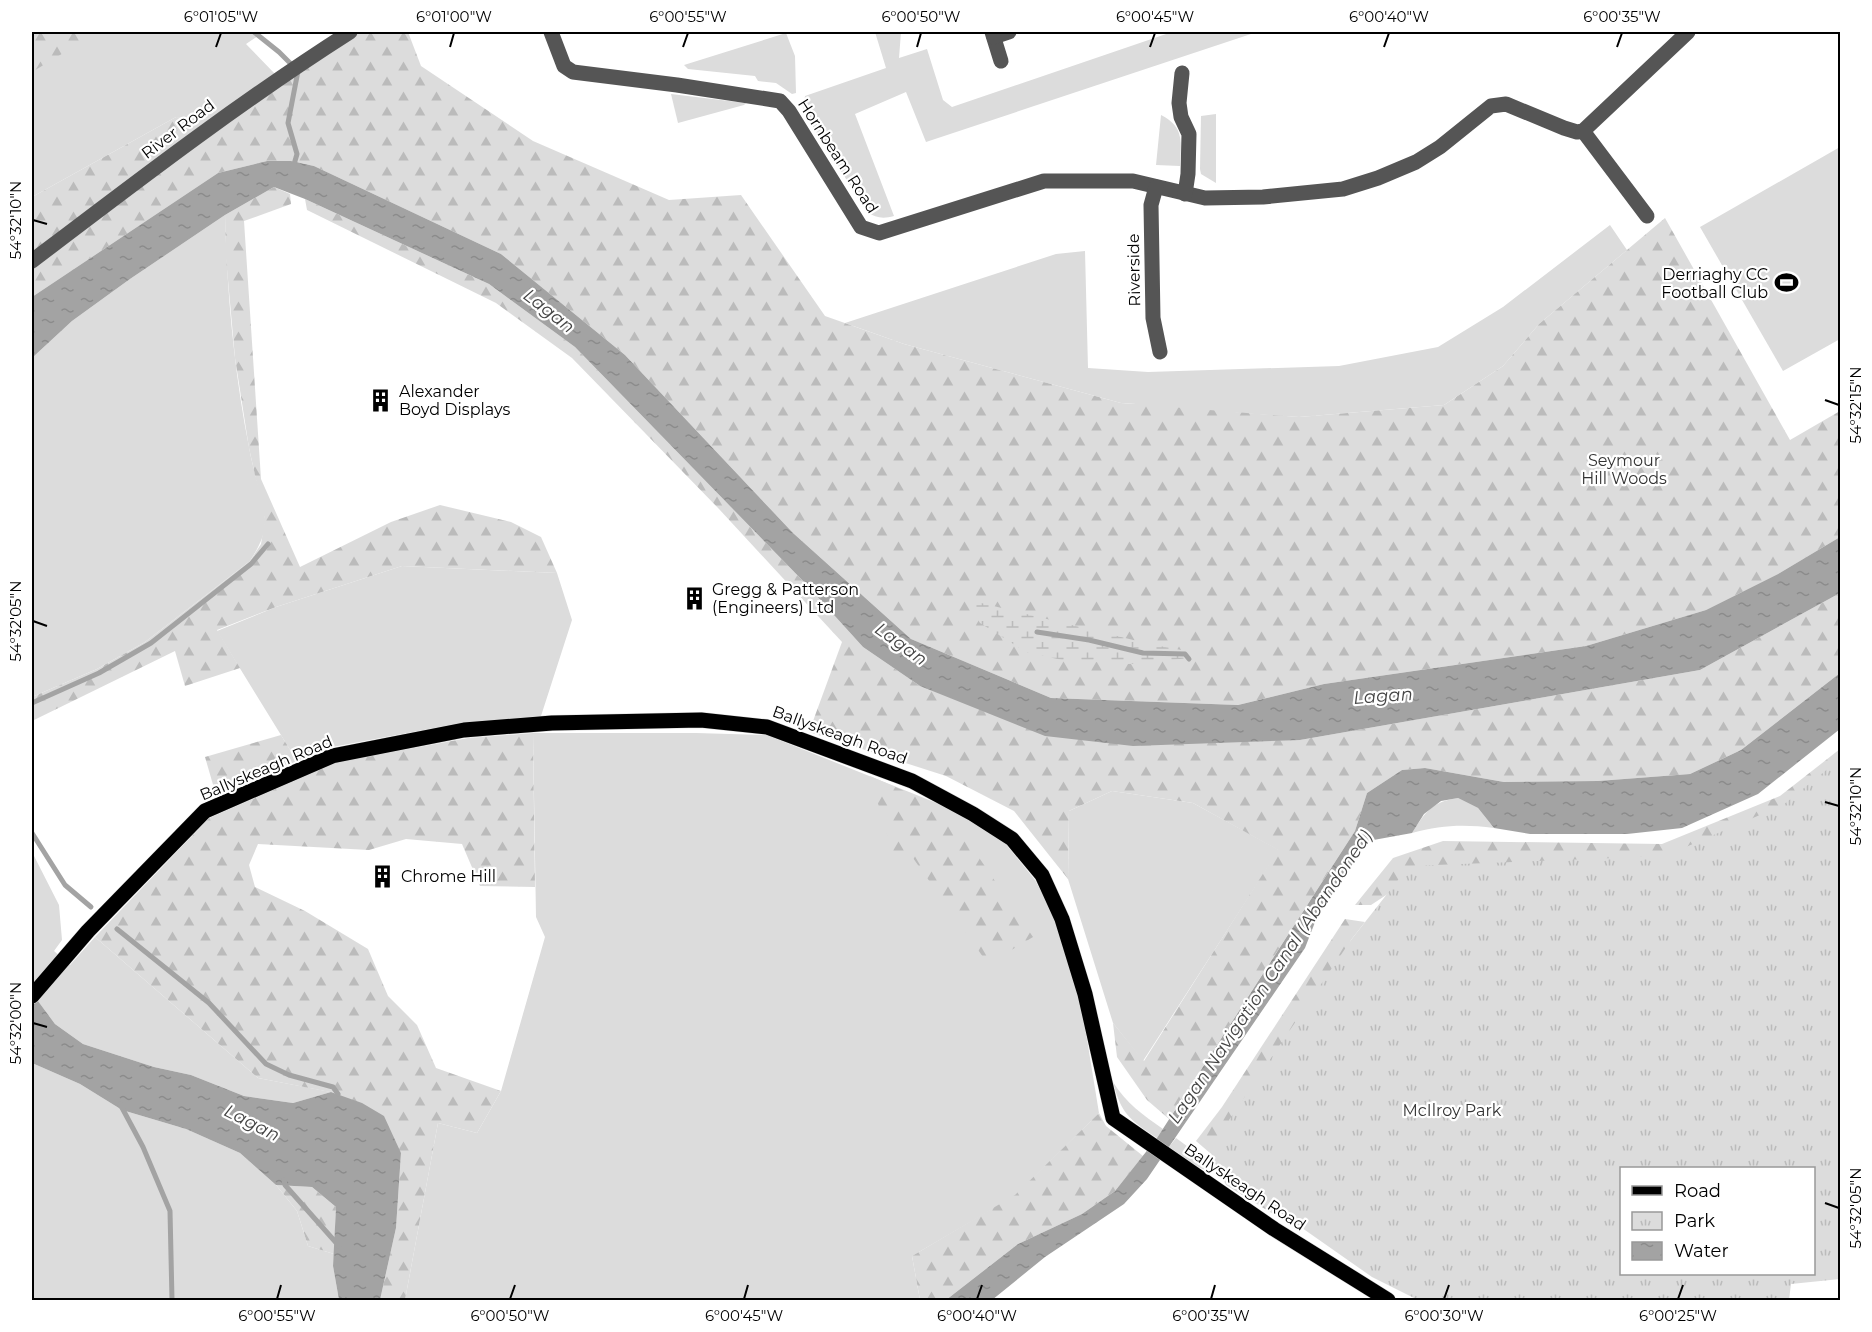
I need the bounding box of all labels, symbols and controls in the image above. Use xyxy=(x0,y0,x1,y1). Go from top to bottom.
text: 6°01'05"W xyxy=(184,7,258,26)
text: 6°01'00"W xyxy=(416,7,492,26)
text: 6°00'55"W xyxy=(649,7,727,26)
text: 6°00'50"W xyxy=(881,7,961,26)
text: 6°00'45"W xyxy=(1116,7,1194,26)
text: 6°00'40"W xyxy=(1349,7,1429,26)
text: 6°00'35"W xyxy=(1583,7,1661,26)
street label: River Road xyxy=(138,95,218,163)
street label: Hornbeam Road xyxy=(794,95,882,217)
text: 54°32'10"N xyxy=(6,181,25,259)
street label: Riverside xyxy=(1124,233,1144,307)
place label: Derriaghy CC Football Club xyxy=(1661,265,1768,302)
sports icon: Derriaghy CC Football Club xyxy=(1773,270,1799,296)
water label: Lagan xyxy=(519,284,579,338)
text: 54°32'15"N xyxy=(1846,367,1865,443)
place label: Alexander Boyd Displays xyxy=(399,382,511,419)
building icon: Alexander Boyd Displays xyxy=(368,387,394,413)
park label: Seymour Hill Woods xyxy=(1581,451,1667,488)
place label: Gregg & Patterson (Engineers) Ltd xyxy=(712,580,859,617)
text: 54°32'05"N xyxy=(6,581,25,661)
building icon: Gregg & Patterson (Engineers) Ltd xyxy=(681,585,707,611)
water label: Lagan xyxy=(871,618,931,670)
water label: Lagan xyxy=(1353,683,1413,709)
street label: Ballyskeagh Road xyxy=(770,702,910,768)
street label: Ballyskeagh Road xyxy=(197,731,335,805)
text: 54°32'10"N xyxy=(1846,767,1865,845)
water label: Lagan Navigation Canal (Abandoned) xyxy=(1163,826,1377,1128)
building icon: Chrome Hill xyxy=(370,863,396,889)
place label: Chrome Hill xyxy=(401,867,496,886)
text: 54°32'00"N xyxy=(6,982,25,1064)
water label: Lagan xyxy=(221,1100,283,1146)
park label: McIlroy Park xyxy=(1403,1101,1502,1120)
street label: Ballyskeagh Road xyxy=(1181,1139,1309,1235)
legend xyxy=(1620,1167,1815,1275)
text: 54°32'05"N xyxy=(1846,1168,1865,1248)
text: Road xyxy=(1674,1180,1721,1202)
text: Park xyxy=(1674,1210,1715,1232)
text: Water xyxy=(1674,1240,1729,1262)
text: 6°00'55"W xyxy=(238,1306,316,1325)
text: 6°00'50"W xyxy=(470,1306,550,1325)
text: 6°00'45"W xyxy=(705,1306,783,1325)
text: 6°00'40"W xyxy=(937,1306,1017,1325)
text: 6°00'35"W xyxy=(1172,1306,1250,1325)
text: 6°00'30"W xyxy=(1404,1306,1484,1325)
text: 6°00'25"W xyxy=(1639,1306,1717,1325)

